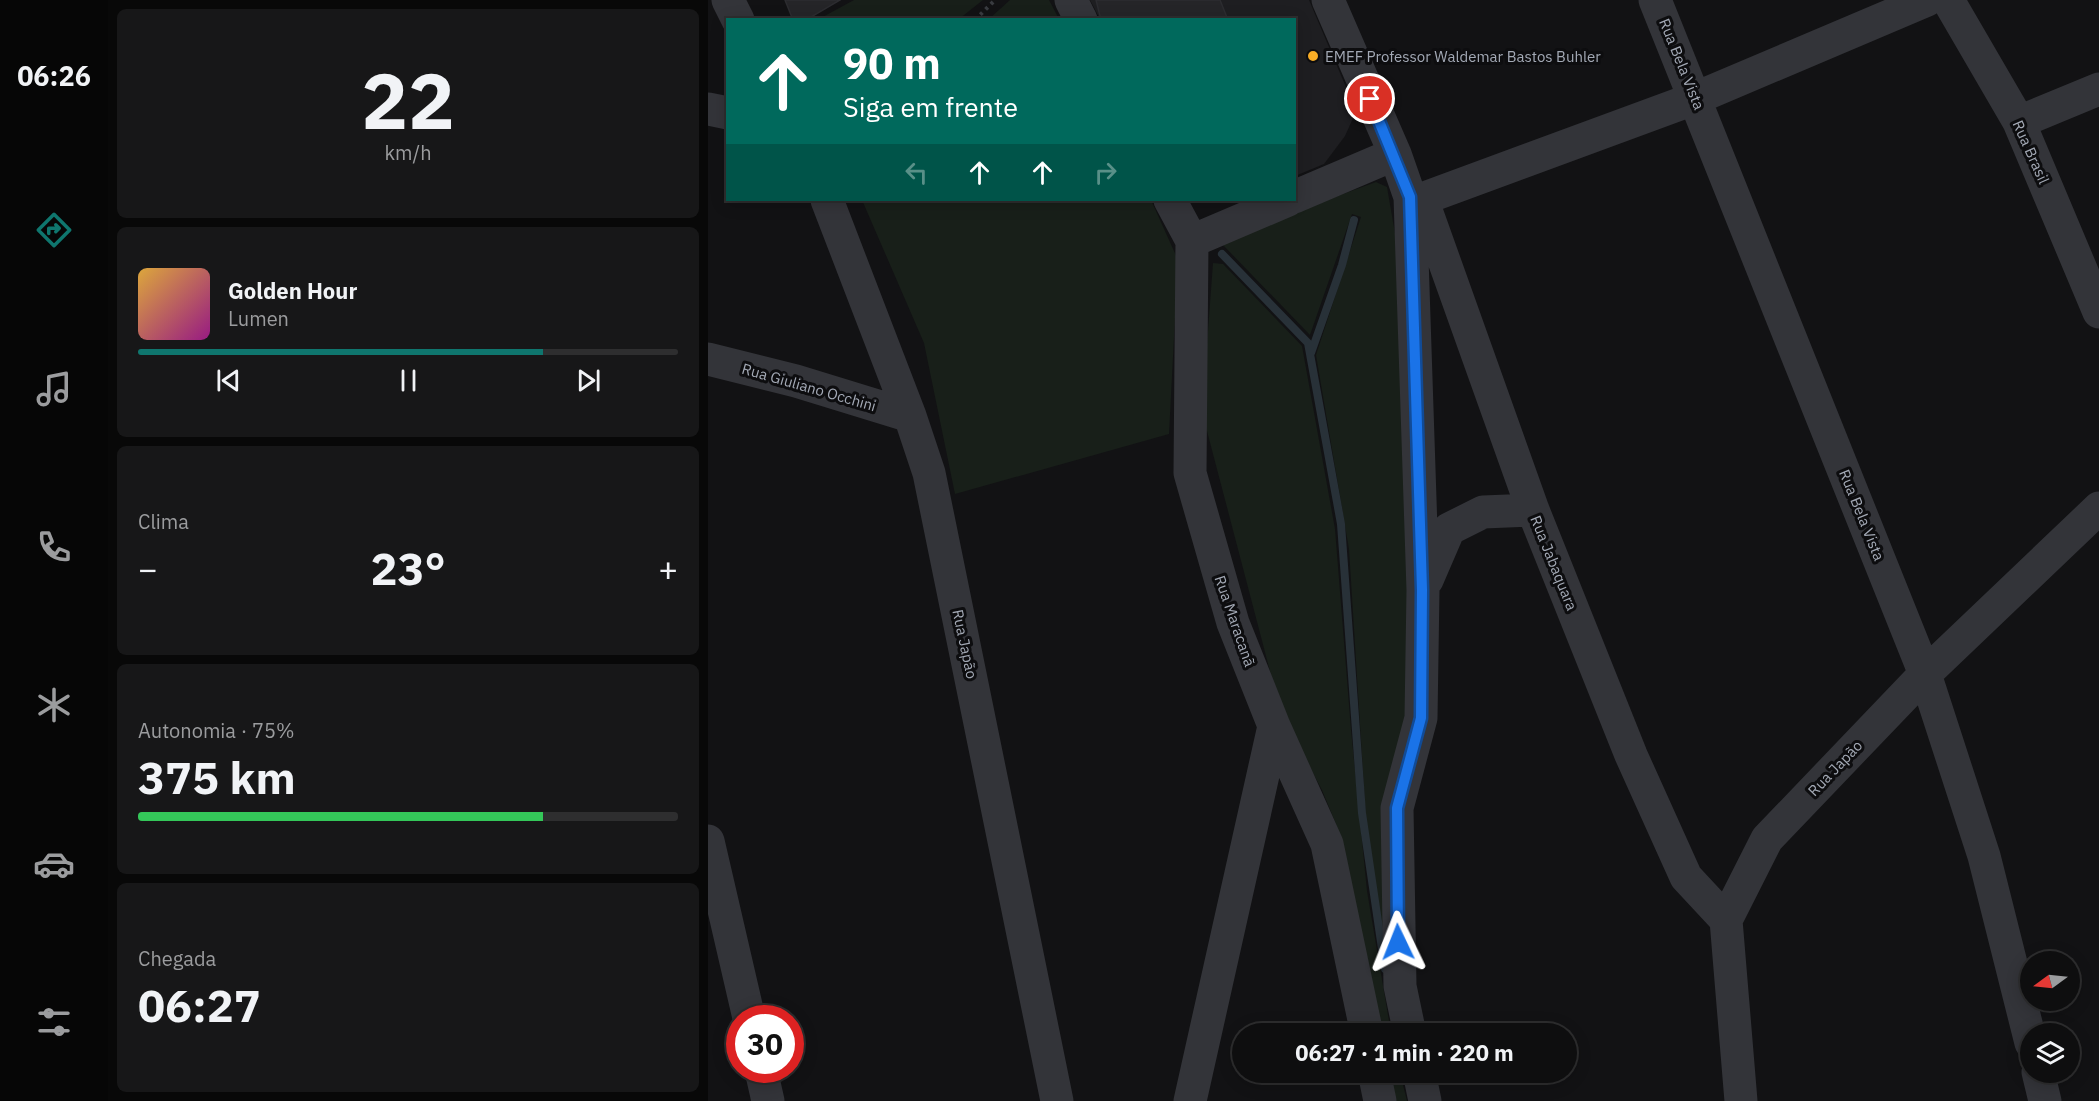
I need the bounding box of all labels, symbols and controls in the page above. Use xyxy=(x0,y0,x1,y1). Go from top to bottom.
street label: Rua Bela Vista xyxy=(1655,16,1709,112)
text: 90 m xyxy=(843,36,941,91)
icon: ahead xyxy=(744,42,822,120)
place label: EMEF Professor Waldemar Bastos Buhler xyxy=(1325,47,1601,66)
text: 22 xyxy=(361,49,455,150)
marker: EMEF Professor Waldemar Bastos Buhler xyxy=(1306,49,1320,63)
text: 06:26 xyxy=(17,58,91,93)
pin xyxy=(1344,73,1395,124)
icon: arrive xyxy=(1353,82,1386,115)
text: Siga em frente xyxy=(843,89,1018,124)
street label: Rua Brasil xyxy=(2008,117,2054,187)
text: km/h xyxy=(384,139,432,166)
icon: left xyxy=(900,156,933,189)
icon: ahead xyxy=(963,156,996,189)
icon: ahead xyxy=(1026,156,1059,189)
icon: right xyxy=(1089,156,1122,189)
icon: directions xyxy=(33,209,75,251)
text: Golden Hour xyxy=(228,276,357,305)
text: Lumen xyxy=(228,305,289,332)
street label: Rua Giuliano Occhini xyxy=(740,359,878,415)
icon: previous xyxy=(212,364,245,397)
icon: pause xyxy=(392,364,425,397)
icon: next xyxy=(572,364,605,397)
icon: music xyxy=(33,368,75,410)
street label: Rua Bela Vista xyxy=(1835,467,1889,563)
text: Clima xyxy=(138,508,189,535)
street label: Rua Jabaquara xyxy=(1526,513,1582,613)
icon: phone xyxy=(33,526,75,568)
text: 23° xyxy=(370,539,446,597)
text: − xyxy=(138,547,158,590)
text: + xyxy=(658,547,678,590)
street label: Rua Maracanã xyxy=(1210,573,1260,669)
street label: Rua Japão xyxy=(948,608,982,680)
icon: climate xyxy=(33,684,75,726)
text: Autonomia · 75% xyxy=(138,717,295,744)
street label: Rua Japão xyxy=(1804,736,1866,800)
text: 375 km xyxy=(138,748,296,806)
icon: car xyxy=(33,843,75,885)
position arrow xyxy=(1366,910,1430,974)
text: Chegada xyxy=(138,945,216,972)
north arrow xyxy=(2020,951,2080,1011)
map controls xyxy=(2020,951,2080,1083)
text: 06:27 xyxy=(138,976,261,1034)
icon: filters xyxy=(33,1001,75,1043)
speed limit sign: 30 xyxy=(726,1005,804,1083)
button: layers xyxy=(2020,1023,2080,1083)
text: 06:27 · 1 min · 220 m xyxy=(1295,1038,1514,1067)

